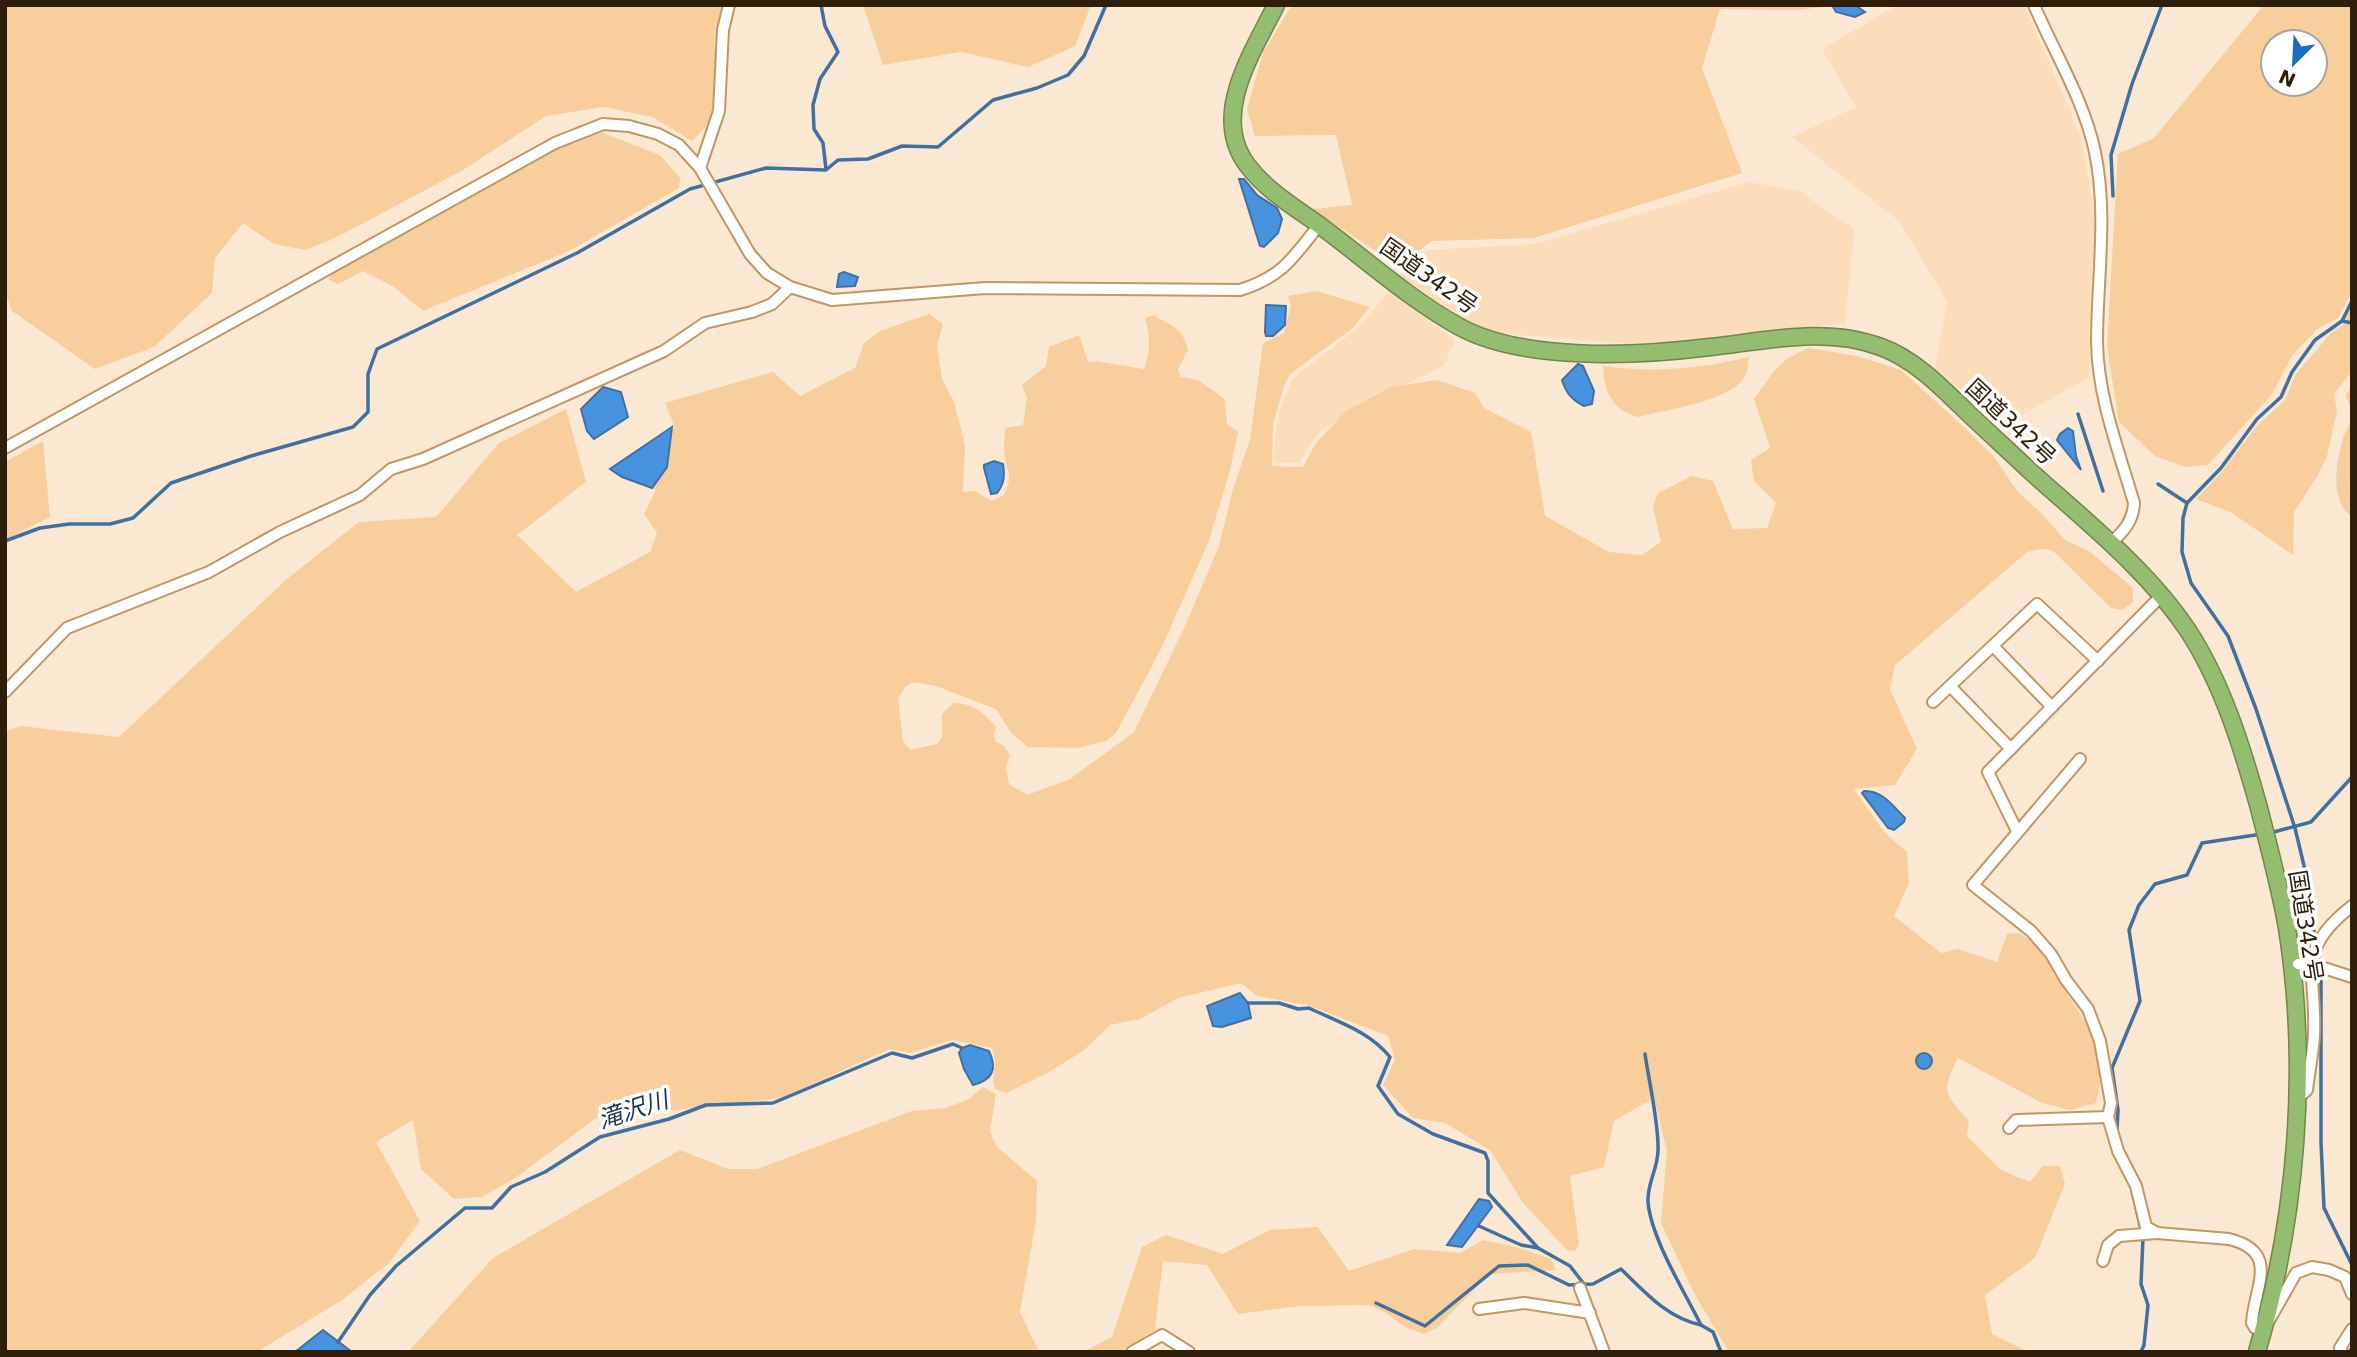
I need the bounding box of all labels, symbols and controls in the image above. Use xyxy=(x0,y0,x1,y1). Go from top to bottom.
north arrow xyxy=(2259,28,2329,98)
text: N xyxy=(2275,65,2299,92)
street label: 国道342号 xyxy=(1375,233,1483,319)
street label: 国道342号 xyxy=(1961,374,2061,470)
street label: 国道342号 xyxy=(2284,868,2328,984)
water label: 滝沢川 xyxy=(594,1085,674,1134)

